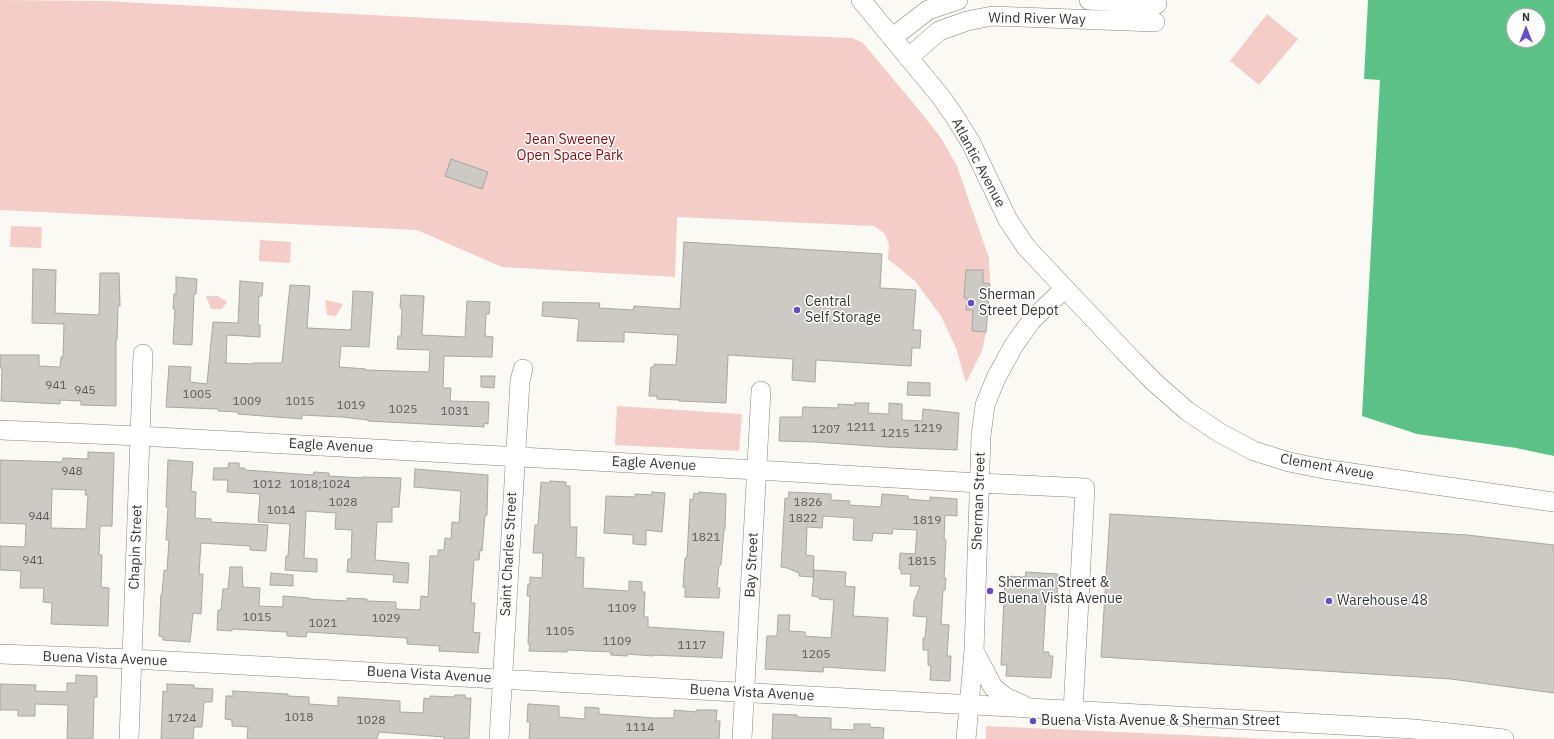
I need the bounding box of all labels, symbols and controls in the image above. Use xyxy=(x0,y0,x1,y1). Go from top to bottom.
north arrow xyxy=(1506,8,1546,48)
street label: Wind River Way xyxy=(988,10,1086,28)
text: N xyxy=(1522,10,1530,24)
street label: Atlantic Avenue xyxy=(947,116,1009,210)
park label: Jean Sweeney Open Space Park xyxy=(517,132,623,164)
place label: Sherman Street Depot xyxy=(979,287,1059,320)
place label: Central Self Storage xyxy=(805,294,881,326)
marker: Sherman Street Depot xyxy=(966,298,976,308)
marker: Central Self Storage xyxy=(792,305,802,315)
house number: 941 xyxy=(45,379,67,393)
house number: 945 xyxy=(74,384,96,398)
house number: 1005 xyxy=(183,388,211,402)
house number: 1009 xyxy=(233,395,261,409)
house number: 1015 xyxy=(286,395,314,409)
house number: 1019 xyxy=(337,399,365,413)
house number: 1025 xyxy=(389,403,417,417)
house number: 1031 xyxy=(441,405,469,419)
house number: 1211 xyxy=(847,421,875,435)
house number: 1219 xyxy=(914,422,942,436)
house number: 1207 xyxy=(812,423,840,437)
house number: 1215 xyxy=(881,427,909,441)
street label: Eagle Avenue xyxy=(288,435,374,457)
street label: Clement Aveue xyxy=(1279,450,1375,484)
street label: Sherman Street xyxy=(969,452,989,550)
street label: Eagle Avenue xyxy=(611,453,697,475)
house number: 948 xyxy=(61,465,83,479)
house number: 1012 xyxy=(253,478,281,492)
house number: 1018;1024 xyxy=(289,478,351,492)
street label: Saint Charles Street xyxy=(497,491,521,617)
house number: 1028 xyxy=(329,496,357,510)
house number: 1826 xyxy=(794,496,822,510)
street label: Chapin Street xyxy=(126,504,146,590)
house number: 1014 xyxy=(267,504,295,518)
house number: 944 xyxy=(28,510,50,524)
house number: 1822 xyxy=(789,512,817,526)
house number: 1819 xyxy=(913,514,941,528)
house number: 1821 xyxy=(692,531,720,545)
street label: Bay Street xyxy=(742,532,762,598)
house number: 941 xyxy=(22,554,44,568)
house number: 1815 xyxy=(908,555,936,569)
place label: Sherman Street & Buena Vista Avenue xyxy=(998,575,1123,608)
marker: Sherman Street & Buena Vista Avenue xyxy=(985,586,995,596)
place label: Warehouse 48 xyxy=(1337,593,1428,609)
marker: Warehouse 48 xyxy=(1324,596,1334,606)
house number: 1109 xyxy=(608,602,636,616)
house number: 1015 xyxy=(243,611,271,625)
house number: 1029 xyxy=(372,612,400,626)
house number: 1021 xyxy=(309,617,337,631)
house number: 1105 xyxy=(546,625,574,639)
house number: 1109 xyxy=(603,635,631,649)
house number: 1117 xyxy=(678,639,706,653)
street label: Buena Vista Avenue xyxy=(42,648,168,670)
house number: 1205 xyxy=(802,648,830,662)
street label: Buena Vista Avenue xyxy=(366,663,492,687)
street label: Buena Vista Avenue xyxy=(689,681,815,705)
house number: 1018 xyxy=(285,711,313,725)
house number: 1724 xyxy=(168,712,196,726)
place label: Buena Vista Avenue & Sherman Street xyxy=(1041,713,1280,729)
house number: 1028 xyxy=(357,714,385,728)
marker: Buena Vista Avenue & Sherman Street xyxy=(1028,716,1038,726)
house number: 1114 xyxy=(626,721,654,735)

